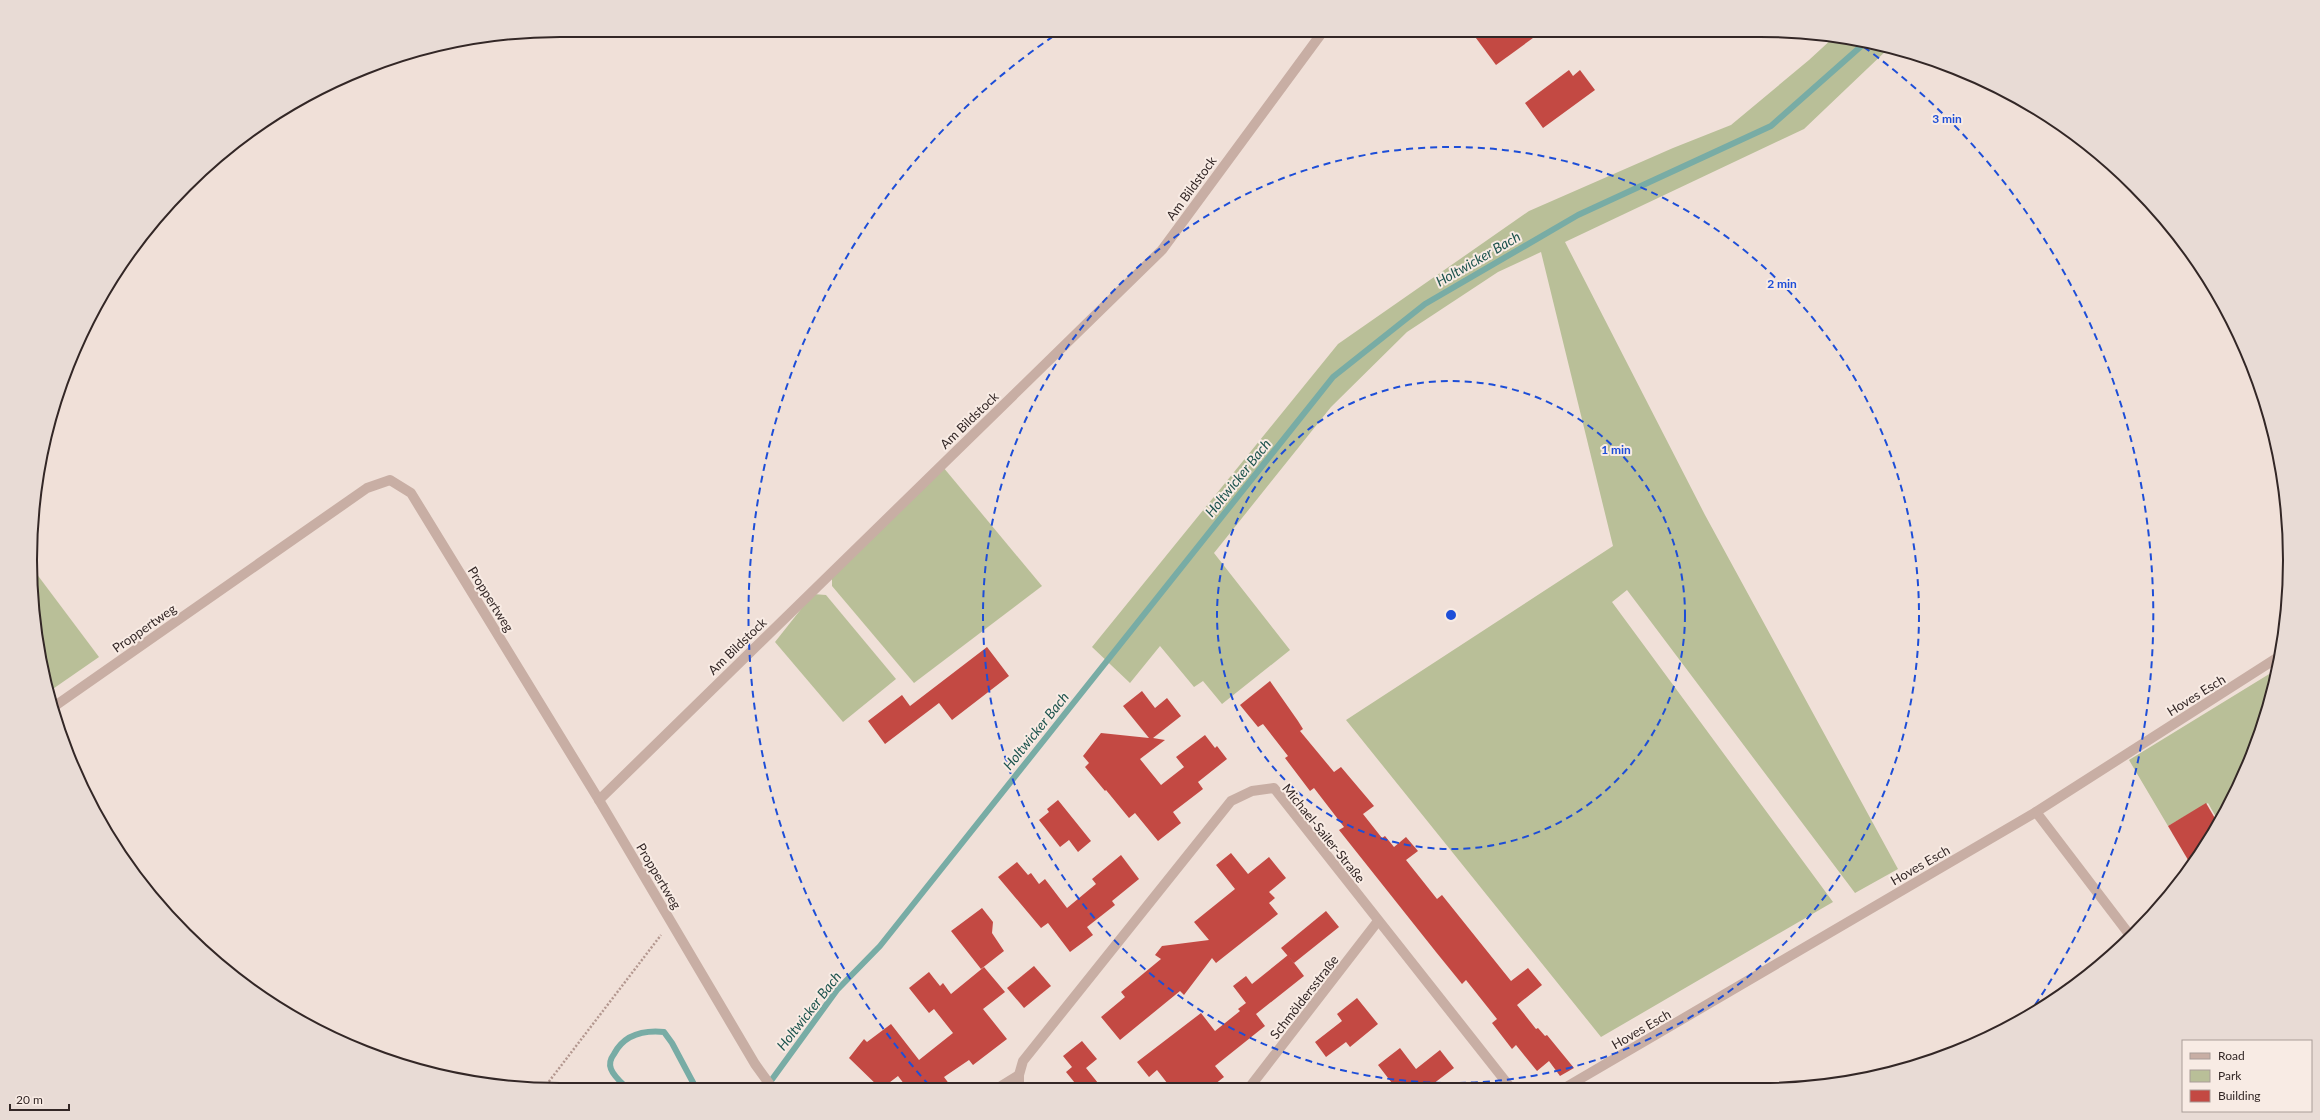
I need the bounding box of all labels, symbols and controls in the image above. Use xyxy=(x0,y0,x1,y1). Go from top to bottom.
text: 3 min xyxy=(1932,111,1962,126)
street label: Am Bildstock xyxy=(1162,153,1220,223)
water label: Holtwicker Bach xyxy=(1432,227,1523,290)
text: 2 min xyxy=(1767,276,1797,291)
street label: Am Bildstock xyxy=(936,388,1002,452)
water label: Holtwicker Bach xyxy=(1201,435,1274,520)
text: 1 min xyxy=(1601,442,1631,457)
street label: Proppertweg xyxy=(465,563,518,635)
street label: Proppertweg xyxy=(109,600,179,656)
centre of rings xyxy=(1444,608,1458,622)
street label: Am Bildstock xyxy=(704,614,770,678)
street label: Hoves Esch xyxy=(2164,671,2228,719)
water label: Holtwicker Bach xyxy=(999,688,1072,773)
street label: Michael-Sailer-Straße xyxy=(1279,780,1369,886)
street label: Proppertweg xyxy=(633,840,685,912)
street label: Hoves Esch xyxy=(1888,842,1952,888)
street label: Schmöldersstraße xyxy=(1266,952,1342,1042)
water label: Holtwicker Bach xyxy=(773,968,844,1053)
street label: Hoves Esch xyxy=(1609,1006,1673,1052)
legend xyxy=(2182,1040,2312,1112)
text: Road xyxy=(2218,1048,2245,1063)
text: Park xyxy=(2218,1068,2242,1083)
scale bar xyxy=(10,1086,69,1112)
text: Building xyxy=(2218,1088,2261,1103)
text: 20 m xyxy=(16,1092,43,1107)

